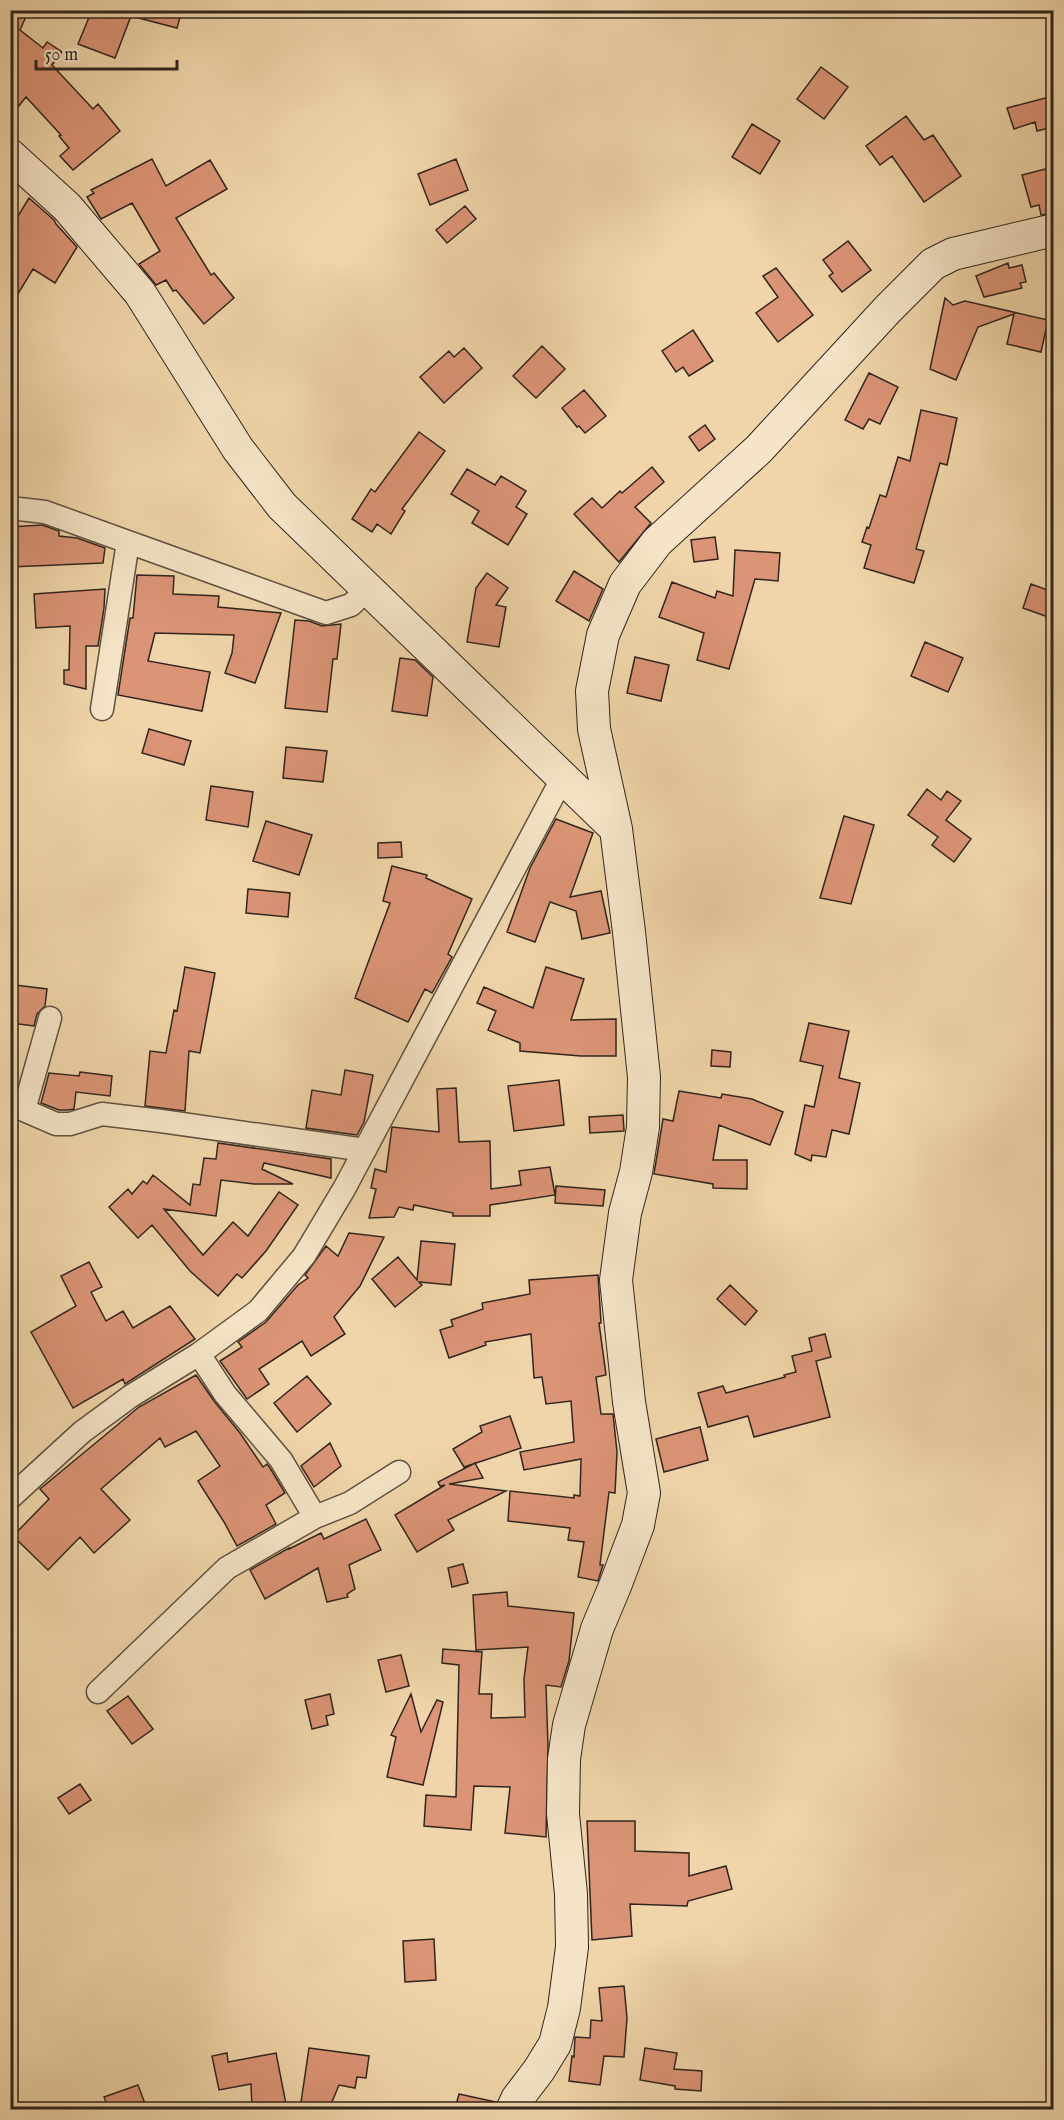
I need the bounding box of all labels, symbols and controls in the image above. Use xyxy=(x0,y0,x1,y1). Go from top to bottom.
scale bar xyxy=(36,33,177,71)
text: 50 m xyxy=(45,44,78,67)

